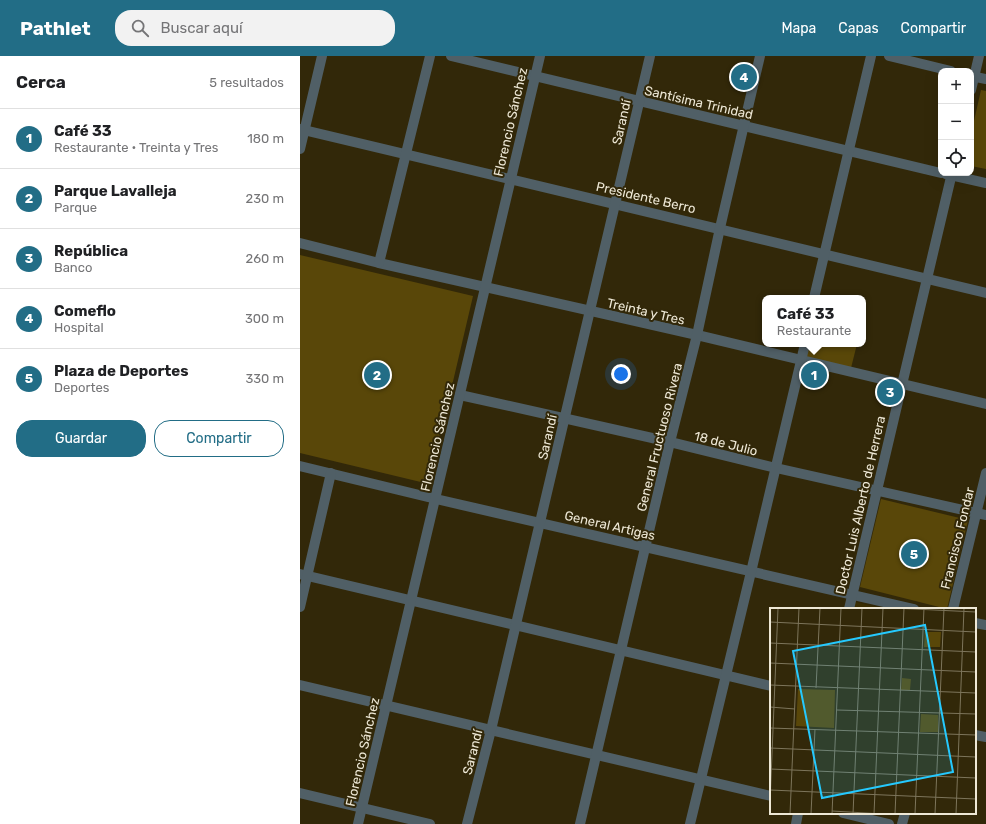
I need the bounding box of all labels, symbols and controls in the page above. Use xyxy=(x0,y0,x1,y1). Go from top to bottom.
search box xyxy=(115,10,395,46)
text: Pathlet xyxy=(20,17,91,40)
icon: search xyxy=(129,17,151,39)
text: Buscar aquí xyxy=(161,19,243,37)
text: Mapa xyxy=(781,20,816,37)
text: Capas xyxy=(838,20,879,37)
text: Compartir xyxy=(901,20,966,37)
pin: 4 xyxy=(731,62,757,92)
street label: Florencio Sánchez xyxy=(491,66,530,178)
map controls xyxy=(938,68,974,176)
button: + xyxy=(938,68,974,104)
text: Cerca xyxy=(16,72,66,92)
text: 5 resultados xyxy=(209,75,284,90)
street label: Santísima Trinidad xyxy=(643,83,755,122)
street label: Sarandí xyxy=(609,97,634,146)
button: − xyxy=(938,104,974,140)
text: Café 33 xyxy=(54,122,112,140)
text: 1 xyxy=(26,131,32,146)
text: 180 m xyxy=(247,131,284,146)
text: Restaurante · Treinta y Tres xyxy=(54,140,218,155)
button: locate xyxy=(938,140,974,176)
street label: Presidente Berro xyxy=(595,179,697,216)
text: Parque Lavalleja xyxy=(54,182,177,200)
text: 2 xyxy=(25,191,33,206)
text: 230 m xyxy=(246,191,284,206)
text: Parque xyxy=(54,200,97,215)
text: República xyxy=(54,242,128,260)
text: 3 xyxy=(25,251,33,266)
text: 260 m xyxy=(246,251,284,266)
text: Banco xyxy=(54,260,92,275)
street label: Treinta y Tres xyxy=(605,295,687,328)
popup xyxy=(762,295,866,347)
text: Comeflo xyxy=(54,302,116,320)
text: Café 33 xyxy=(777,305,834,323)
text: 4 xyxy=(25,311,33,326)
text: 300 m xyxy=(245,311,284,326)
text: Hospital xyxy=(54,320,104,335)
text: Restaurante xyxy=(777,323,851,338)
pin: 2 xyxy=(364,360,390,390)
pin: 1 xyxy=(801,360,827,390)
street label: General Fructuoso Rivera xyxy=(634,361,685,513)
text: Plaza de Deportes xyxy=(54,362,189,380)
your location xyxy=(611,364,631,384)
text: 5 xyxy=(25,371,33,386)
text: 330 m xyxy=(245,371,284,386)
pin: 3 xyxy=(877,377,903,407)
text: Deportes xyxy=(54,380,109,395)
street label: Florencio Sánchez xyxy=(418,381,457,493)
street label: Sarandí xyxy=(535,412,560,461)
street label: Doctor Luis Alberto de Herrera xyxy=(833,414,888,596)
button: Guardar xyxy=(16,420,146,457)
button: Compartir xyxy=(154,420,284,457)
street label: 18 de Julio xyxy=(693,428,759,459)
street label: Francisco Fondar xyxy=(938,485,977,591)
street label: General Artigas xyxy=(563,508,657,544)
pin: 5 xyxy=(901,539,927,569)
inset map xyxy=(770,608,976,814)
street label: Florencio Sánchez xyxy=(343,696,382,808)
street label: Sarandí xyxy=(460,727,486,776)

